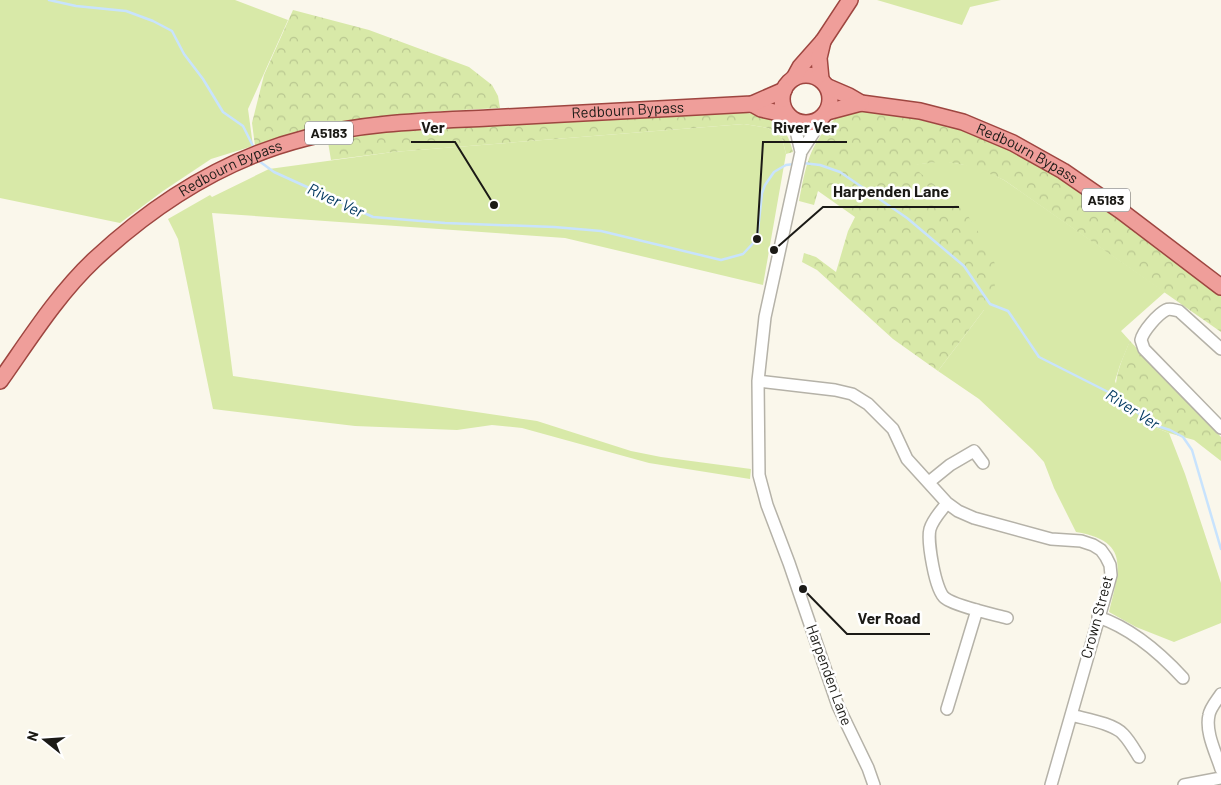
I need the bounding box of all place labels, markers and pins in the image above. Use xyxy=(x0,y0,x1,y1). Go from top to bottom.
callout: Ver xyxy=(411,111,455,142)
callout: River Ver xyxy=(763,111,847,142)
callout: Harpenden Lane xyxy=(823,176,959,207)
callout: Ver Road xyxy=(847,603,930,634)

